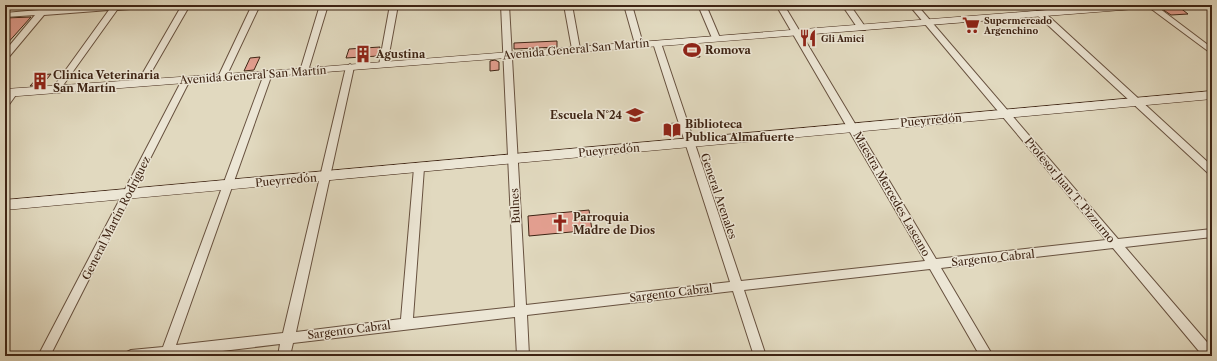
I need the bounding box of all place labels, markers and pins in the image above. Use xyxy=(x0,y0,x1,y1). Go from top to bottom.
supermarket icon: Supermercado Argenchino xyxy=(961,15,981,35)
place label: Supermercado Argenchino xyxy=(983,15,1052,36)
restaurant icon: Gli Amici xyxy=(798,28,818,48)
place label: Gli Amici xyxy=(821,33,865,44)
sports icon: Romova xyxy=(682,40,702,60)
place label: Romova xyxy=(705,43,752,57)
building icon: Agustina xyxy=(353,44,373,64)
place label: Agustina xyxy=(375,47,426,61)
place label: Clinica Veterinaria San Martín xyxy=(53,68,160,95)
building icon: Clinica Veterinaria San Martín xyxy=(30,71,50,91)
school or university icon: Escuela N°24 xyxy=(625,105,645,125)
place label: Escuela N°24 xyxy=(550,108,622,122)
place label: Biblioteca Publica Almafuerte xyxy=(685,117,794,144)
library icon: Biblioteca Publica Almafuerte xyxy=(662,120,682,140)
place label: Parroquia Madre de Dios xyxy=(573,210,655,237)
church icon: Parroquia Madre de Dios xyxy=(550,213,570,233)

